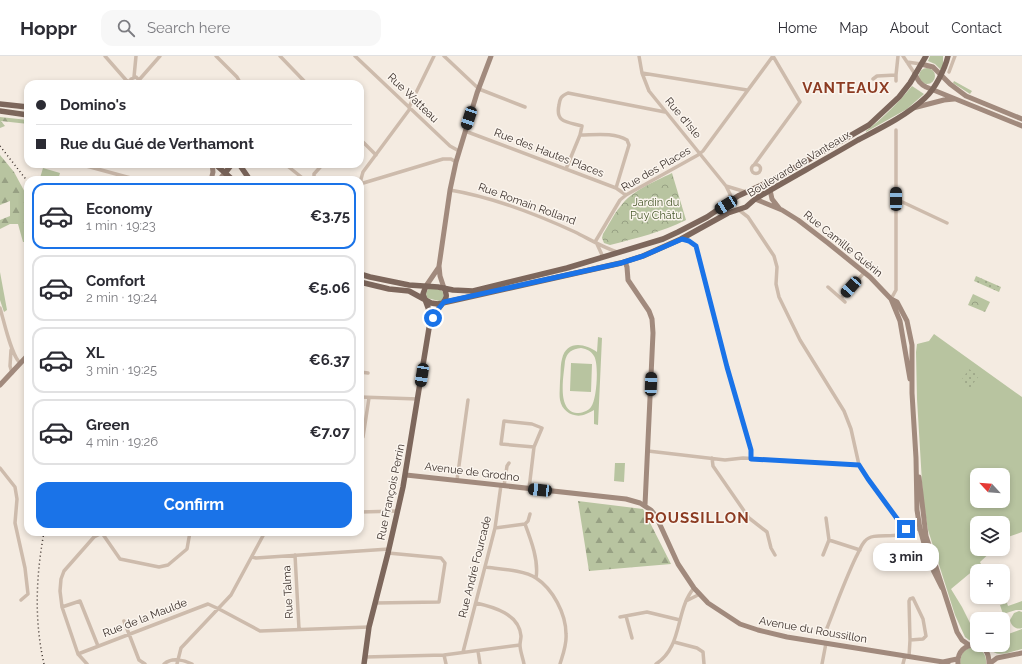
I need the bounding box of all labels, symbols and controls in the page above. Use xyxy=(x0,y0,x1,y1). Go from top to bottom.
search box xyxy=(101,10,381,46)
text: Hoppr xyxy=(20,17,77,39)
icon: search xyxy=(115,17,137,39)
text: Search here xyxy=(147,19,230,37)
text: Home xyxy=(778,20,817,36)
text: Map xyxy=(839,20,868,36)
text: About xyxy=(890,20,929,36)
text: Contact xyxy=(951,20,1002,36)
street label: Rue Watteau xyxy=(385,71,441,125)
district label: VANTEAUX xyxy=(802,79,890,97)
street label: Rue d'Isle xyxy=(662,95,704,141)
text: Domino's xyxy=(60,96,126,114)
car xyxy=(460,105,478,131)
street label: Rue des Hautes Places xyxy=(492,126,606,180)
street label: Boulevard de Vanteaux xyxy=(745,128,853,200)
text: Rue du Gué de Verthamont xyxy=(60,135,254,153)
street label: Rue des Places xyxy=(619,144,693,194)
street label: Rue Romain Rolland xyxy=(476,180,578,228)
car xyxy=(890,187,902,211)
car xyxy=(713,194,739,216)
park label: Jardin du Puy Châtu xyxy=(630,196,682,222)
icon: car xyxy=(38,198,74,234)
text: Economy xyxy=(86,200,153,218)
text: €3.75 xyxy=(310,207,350,225)
street label: Rue Camille Guérin xyxy=(801,208,885,280)
text: 1 min · 19:23 xyxy=(86,218,156,233)
icon: car xyxy=(38,270,74,306)
text: Comfort xyxy=(86,272,145,290)
car xyxy=(839,274,863,300)
text: €5.06 xyxy=(308,279,350,297)
text: 2 min · 19:24 xyxy=(86,290,157,305)
route start xyxy=(424,309,442,327)
icon: car xyxy=(38,342,74,378)
text: XL xyxy=(86,344,104,362)
text: €6.37 xyxy=(309,351,350,369)
text: 3 min · 19:25 xyxy=(86,362,157,377)
car xyxy=(414,362,430,388)
car xyxy=(645,372,657,396)
icon: car xyxy=(38,414,74,450)
text: Green xyxy=(86,416,130,434)
text: €7.07 xyxy=(309,423,350,441)
text: 4 min · 19:26 xyxy=(86,434,158,449)
street label: Rue François Perrin xyxy=(374,443,408,541)
street label: Avenue de Grodno xyxy=(424,460,521,484)
north arrow xyxy=(970,468,1010,508)
map controls xyxy=(970,468,1010,652)
button: Confirm xyxy=(36,482,352,528)
car xyxy=(527,483,553,497)
district label: ROUSSILLON xyxy=(644,509,750,527)
street label: Rue André Fourcade xyxy=(456,514,494,619)
button: layers xyxy=(970,516,1010,556)
route end xyxy=(897,520,915,538)
callout: 3 min xyxy=(873,543,939,571)
text: 3 min xyxy=(889,549,923,564)
button: + xyxy=(970,564,1010,604)
street label: Rue Talma xyxy=(280,565,296,619)
street label: Rue de la Maulde xyxy=(101,596,189,640)
button: − xyxy=(970,612,1010,652)
street label: Avenue du Roussillon xyxy=(758,614,868,646)

